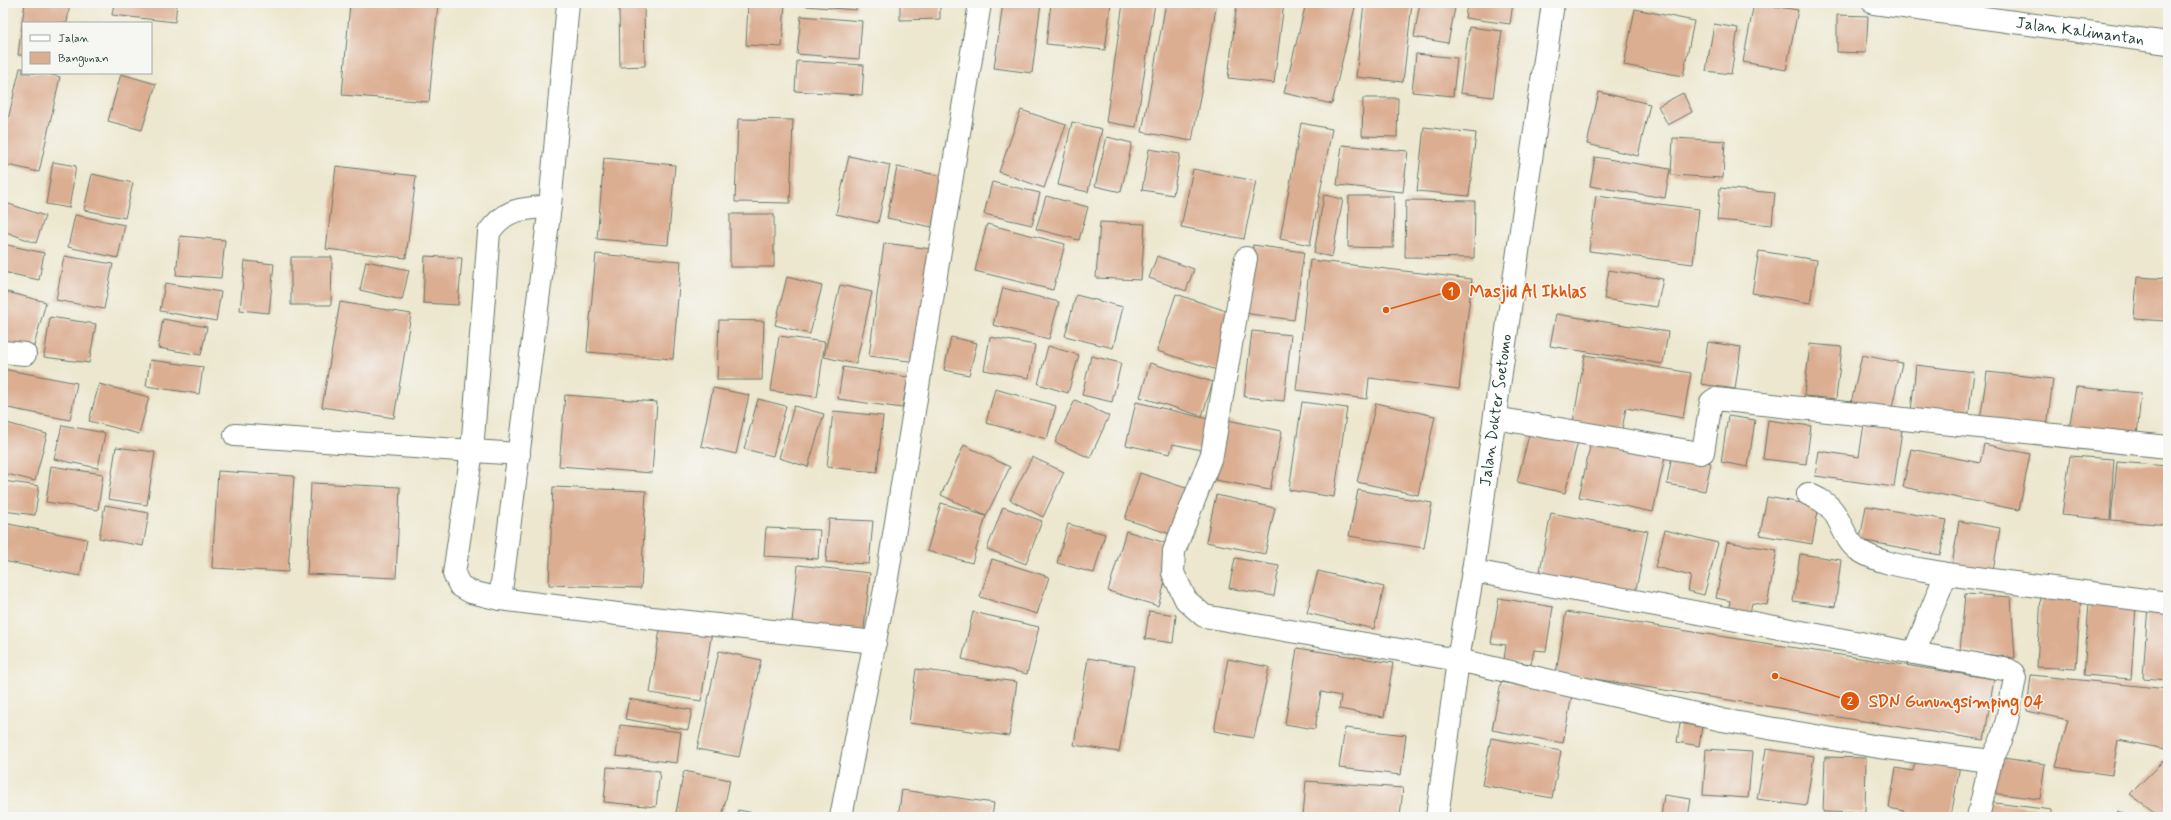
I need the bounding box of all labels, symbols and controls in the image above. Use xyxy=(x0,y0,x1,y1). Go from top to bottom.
street label: Jalan Kalimantan xyxy=(2015,12,2146,50)
legend xyxy=(22,22,152,74)
text: Jalan xyxy=(58,31,90,47)
text: Bangunan xyxy=(58,51,109,67)
callout: Masjid Al Ikhlas xyxy=(1441,277,1595,306)
text: Masjid Al Ikhlas xyxy=(1469,281,1587,304)
text: 1 xyxy=(1448,284,1454,300)
street label: Jalan Dokter Soetomo xyxy=(1475,333,1517,488)
callout: SDN Gunungsimping 04 xyxy=(1840,687,2051,716)
text: SDN Gunungsimping 04 xyxy=(1869,691,2044,716)
text: 2 xyxy=(1847,694,1853,710)

